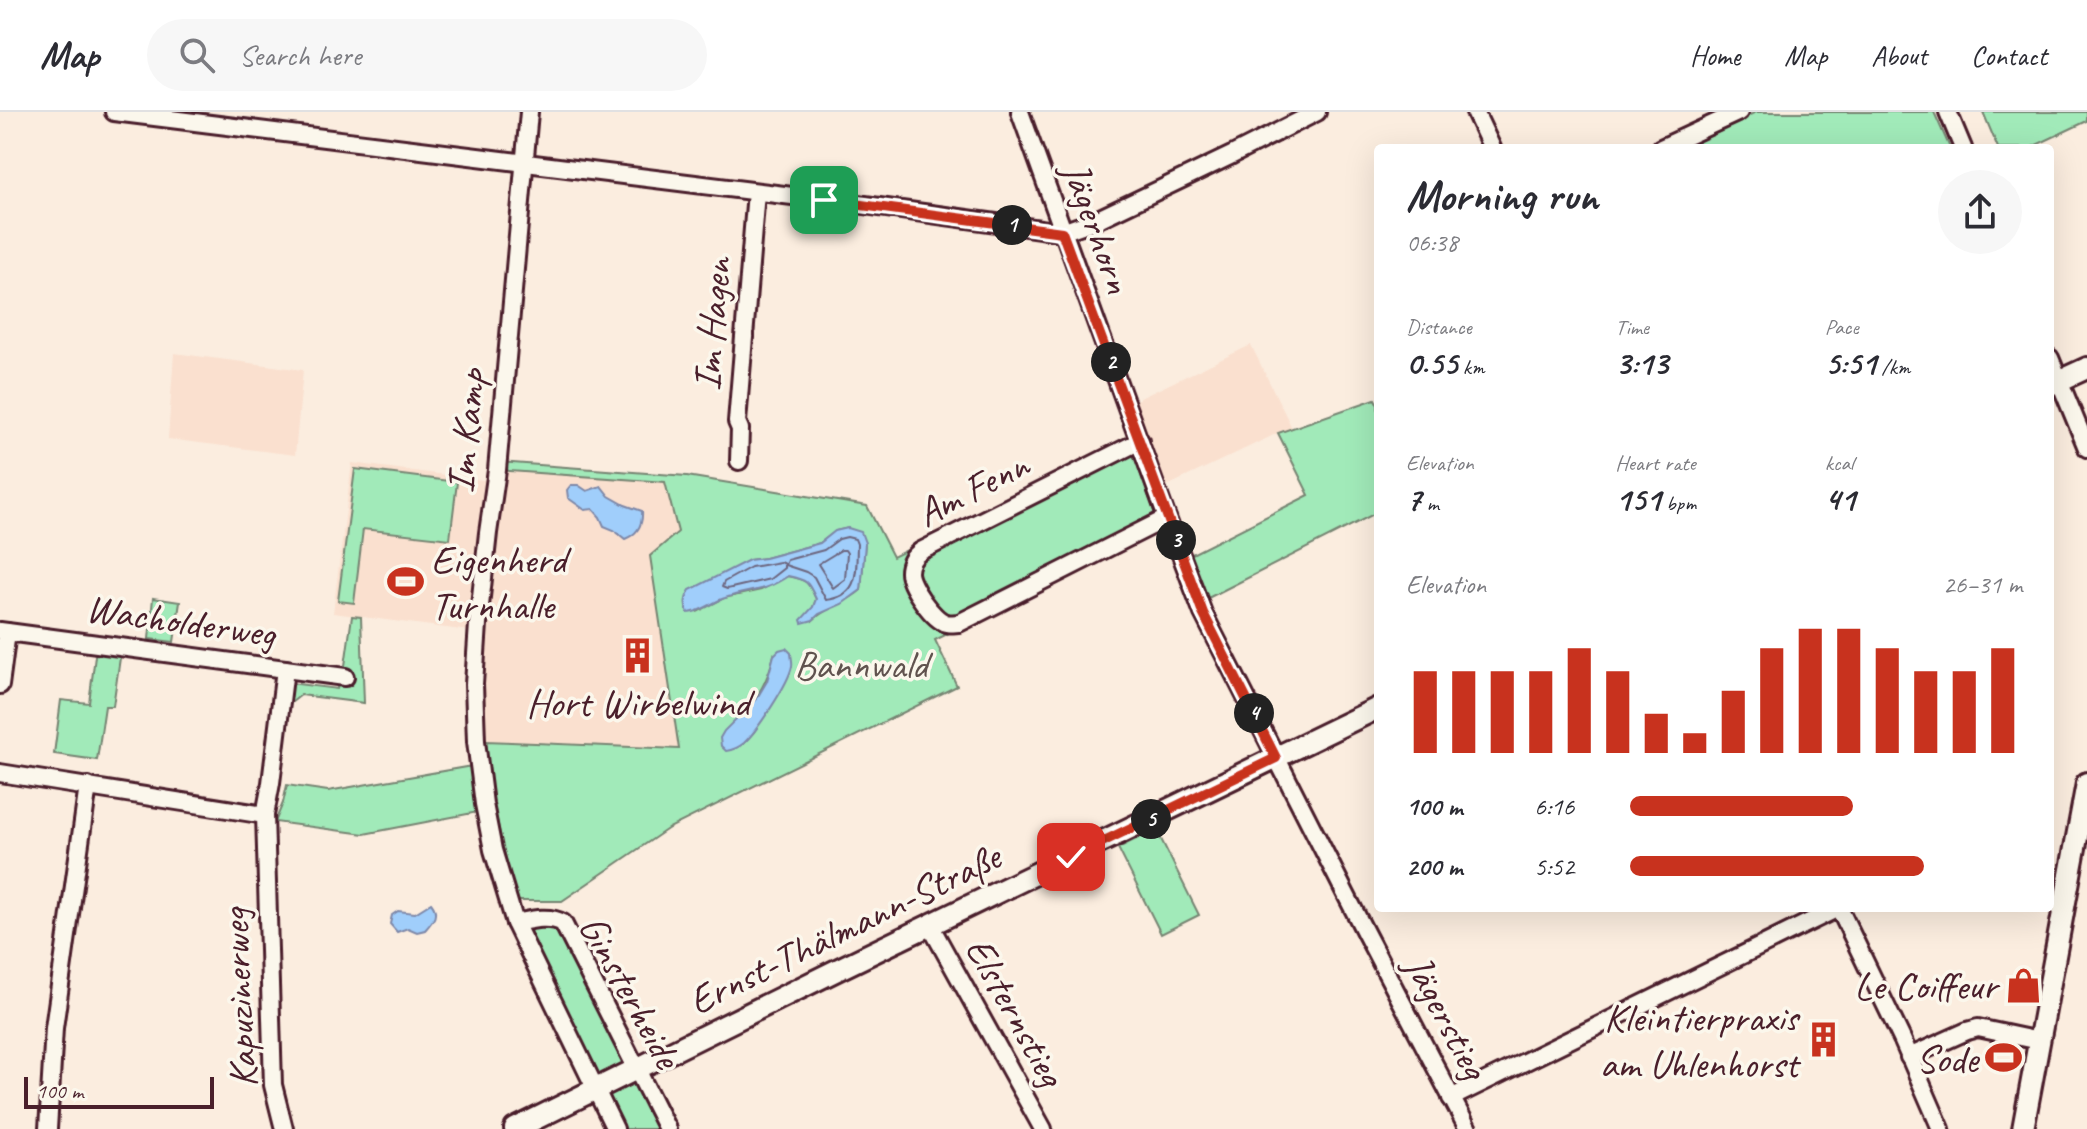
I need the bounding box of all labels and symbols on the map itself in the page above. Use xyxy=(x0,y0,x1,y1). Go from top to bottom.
street label: Jägerhorn xyxy=(1050,153,1144,301)
pin xyxy=(790,166,858,234)
pin: 1 xyxy=(992,205,1032,245)
street label: Im Hagen xyxy=(681,254,743,393)
pin: 2 xyxy=(1091,342,1131,382)
street label: Im Kamp xyxy=(435,364,498,495)
street label: Am Fenn xyxy=(908,439,1038,538)
pin: 3 xyxy=(1156,520,1196,560)
place label: Eigenherd Turnhalle xyxy=(431,535,572,631)
sports icon: Eigenherd Turnhalle xyxy=(386,563,424,601)
street label: Wacholderweg xyxy=(83,583,280,659)
building icon: Hort Wirbelwind xyxy=(619,636,657,674)
park label: Bannwald xyxy=(794,640,934,690)
place label: Hort Wirbelwind xyxy=(526,678,756,728)
pin: 4 xyxy=(1234,693,1274,733)
pin: 5 xyxy=(1131,799,1171,839)
pin xyxy=(1037,823,1105,891)
street label: Ernst-Thälmann-Straße xyxy=(680,830,1011,1026)
street label: Kapuzinerweg xyxy=(209,904,269,1089)
street label: Ginsterheide xyxy=(568,906,694,1079)
street label: Elsternstieg xyxy=(954,929,1078,1097)
street label: Jägerstieg xyxy=(1392,944,1501,1089)
place label: Le Coiffeur xyxy=(1854,961,2001,1011)
shop icon: Le Coiffeur xyxy=(2004,966,2042,1004)
place label: Kleintierpraxis am Uhlenhorst xyxy=(1600,993,1802,1089)
building icon: Kleintierpraxis am Uhlenhorst xyxy=(1805,1021,1843,1059)
place label: Sode xyxy=(1916,1034,1981,1084)
sports icon: Sode xyxy=(1985,1039,2023,1077)
scale bar xyxy=(24,1073,214,1109)

